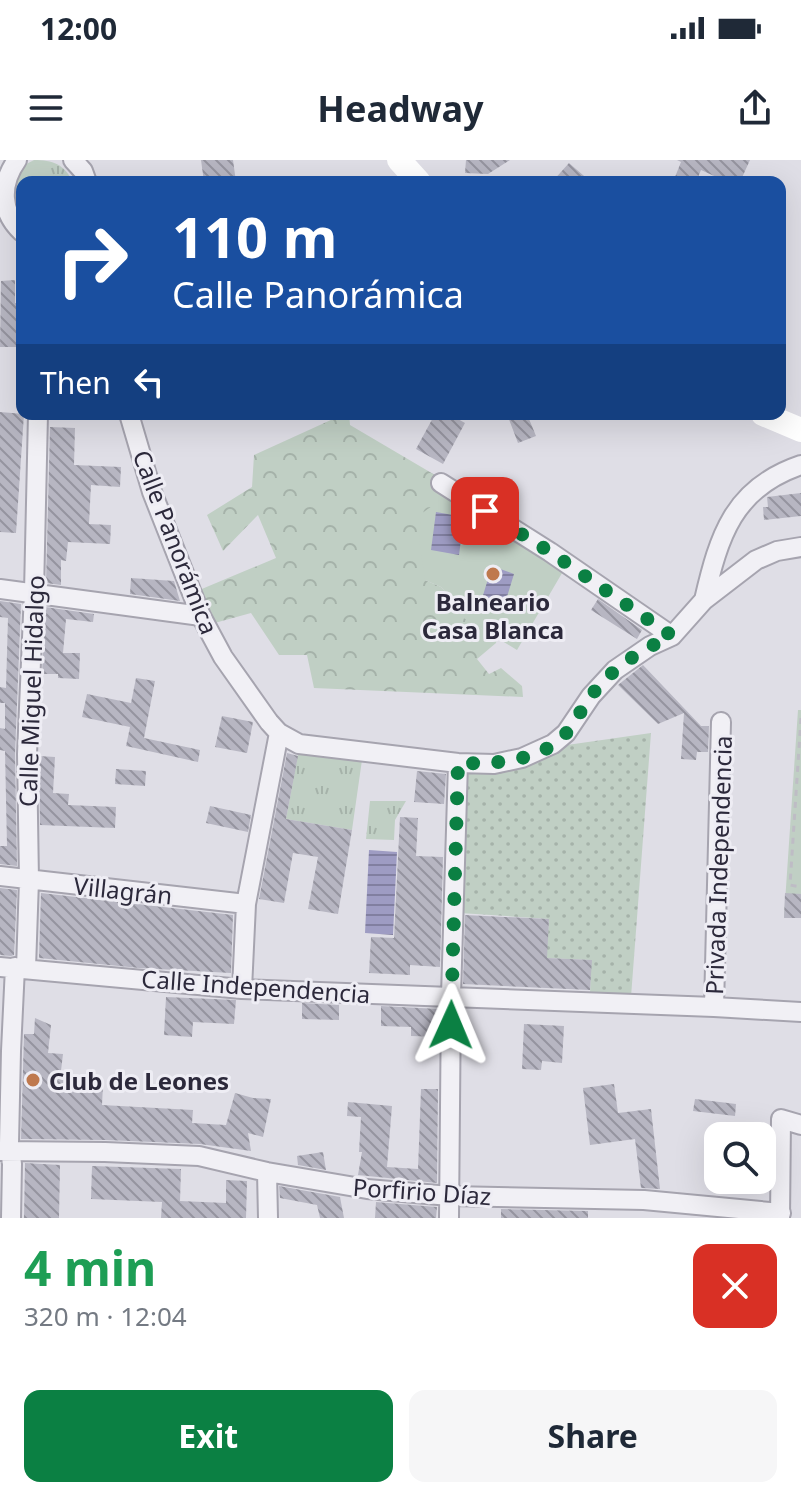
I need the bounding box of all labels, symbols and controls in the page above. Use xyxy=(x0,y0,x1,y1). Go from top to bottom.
text: 12:00 xyxy=(40,8,117,49)
text: Headway xyxy=(317,84,484,133)
icon: menu xyxy=(24,86,68,130)
icon: share xyxy=(733,86,777,130)
text: 110 m xyxy=(172,198,337,274)
icon: right xyxy=(40,208,144,312)
text: Calle Panorámica xyxy=(172,270,464,319)
icon: left xyxy=(127,360,171,404)
text: Then xyxy=(40,362,111,403)
street label: Calle Panorámica xyxy=(126,445,226,639)
pin xyxy=(451,477,519,545)
icon: arrive xyxy=(463,489,507,533)
marker: Balneario Casa Blanca xyxy=(484,565,502,583)
street label: Calle Miguel Hidalgo xyxy=(10,575,52,807)
place label: Balneario Casa Blanca xyxy=(422,585,564,646)
street label: Privada Independencia xyxy=(697,735,739,995)
street label: Villagrán xyxy=(72,868,174,912)
street label: Calle Independencia xyxy=(140,962,372,1010)
position arrow xyxy=(409,983,493,1067)
place label: Club de Leones xyxy=(49,1064,229,1097)
marker: Club de Leones xyxy=(24,1071,42,1089)
map controls xyxy=(704,1122,776,1194)
button: search xyxy=(704,1122,776,1194)
street label: Porfirio Díaz xyxy=(352,1170,492,1212)
text: 4 min xyxy=(24,1235,156,1300)
button: close xyxy=(693,1244,777,1328)
text: 320 m · 12:04 xyxy=(24,1298,187,1334)
button: Exit xyxy=(24,1390,393,1482)
button: Share xyxy=(409,1390,777,1482)

